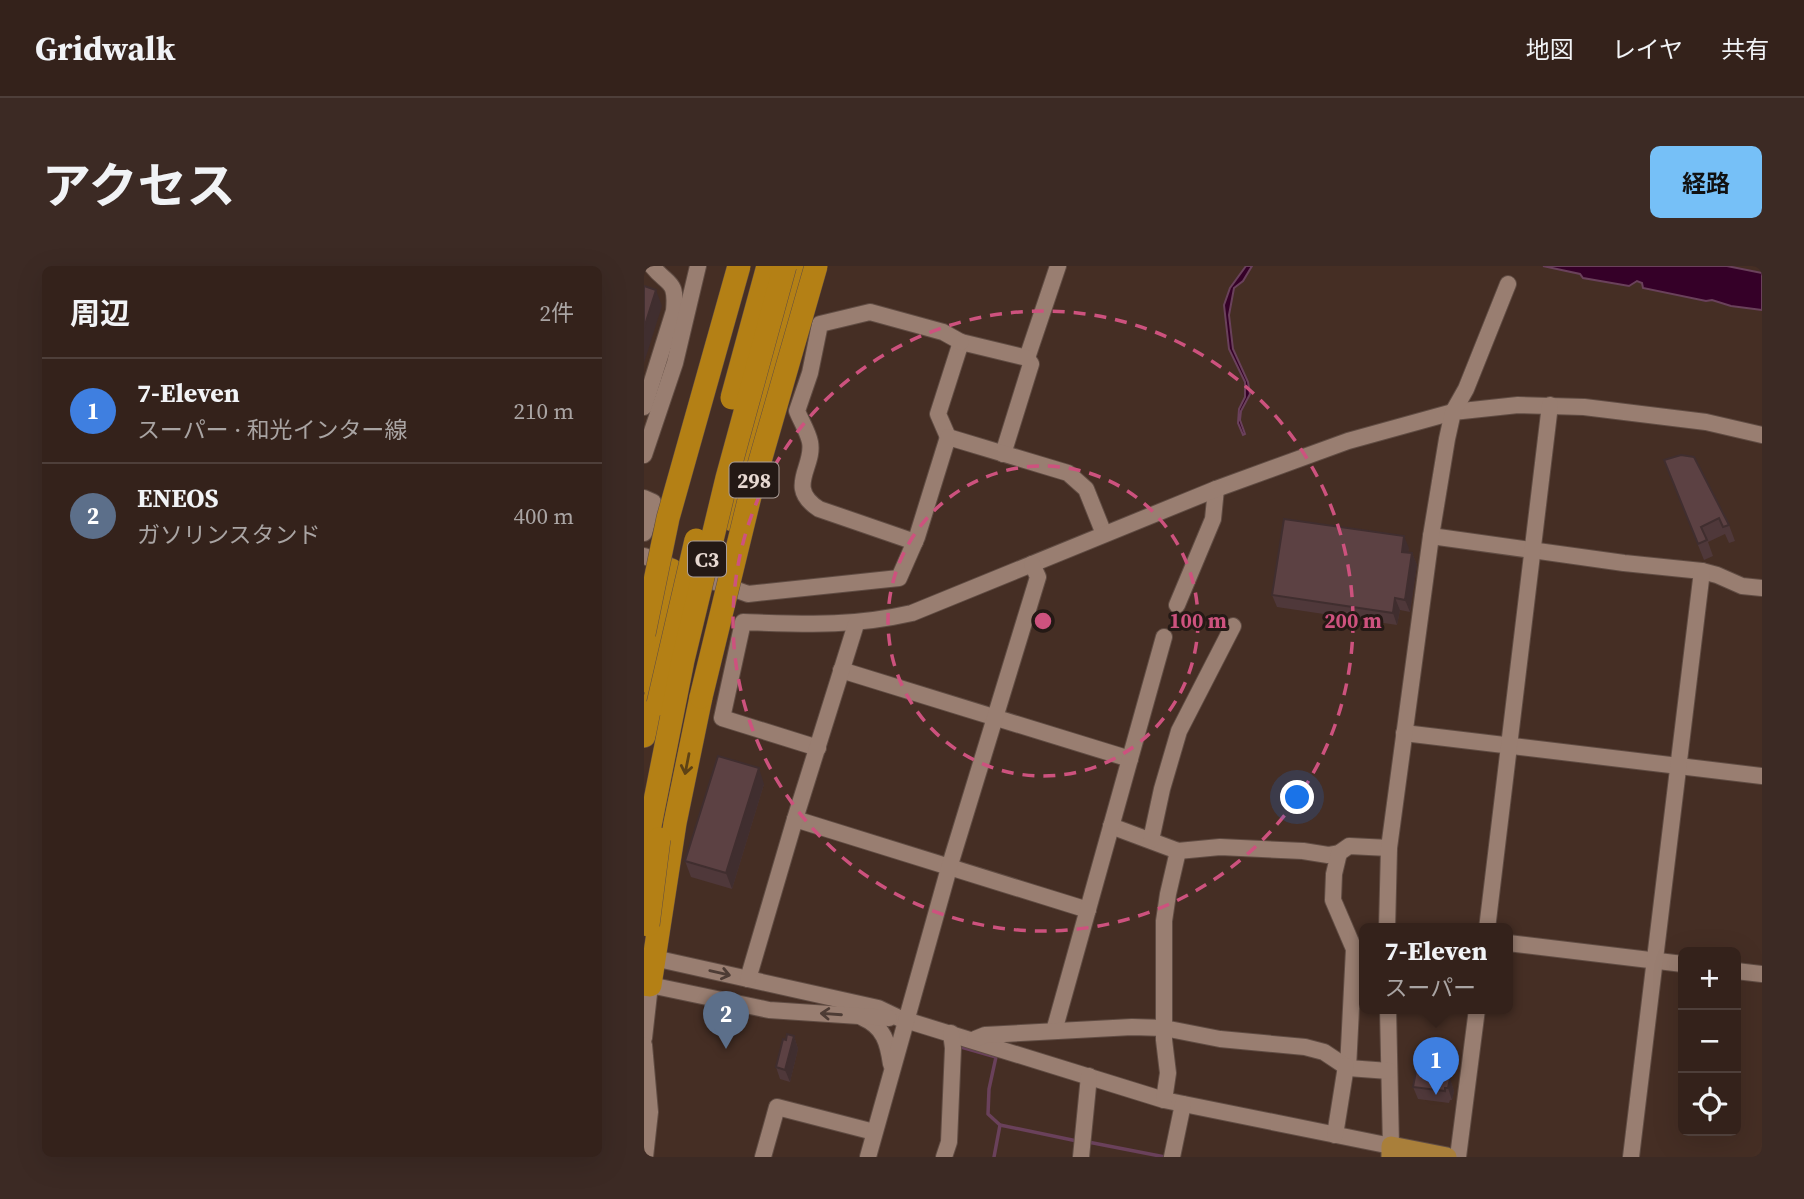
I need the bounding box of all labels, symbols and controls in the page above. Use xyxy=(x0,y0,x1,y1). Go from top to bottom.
text: Gridwalk xyxy=(35,26,175,71)
text: 地図 xyxy=(1526,33,1574,66)
text: レイヤ xyxy=(1612,33,1683,66)
text: 共有 xyxy=(1721,33,1769,66)
button: 経路 xyxy=(1650,146,1762,218)
text: アクセス xyxy=(42,152,236,219)
text: 周辺 xyxy=(70,293,130,334)
text: 2件 xyxy=(540,297,574,329)
text: 7-Eleven xyxy=(137,375,240,411)
text: 1 xyxy=(87,395,99,427)
text: 210 m xyxy=(513,395,574,427)
text: スーパー · 和光インター線 xyxy=(137,414,407,446)
road number: 298 xyxy=(730,462,778,498)
text: ENEOS xyxy=(137,480,219,516)
text: 2 xyxy=(87,500,99,532)
text: 400 m xyxy=(513,500,574,532)
text: ガソリンスタンド xyxy=(137,519,321,551)
road number: C3 xyxy=(688,542,726,576)
text: 100 m xyxy=(1169,606,1227,635)
text: 200 m xyxy=(1324,606,1382,635)
centre of rings xyxy=(1031,609,1055,633)
one-way arrow xyxy=(680,752,693,775)
your location xyxy=(1280,780,1314,814)
popup xyxy=(1359,923,1513,1014)
text: 7-Eleven xyxy=(1385,933,1487,969)
map controls xyxy=(1678,947,1741,1136)
button: + xyxy=(1678,947,1741,1010)
one-way arrow xyxy=(708,967,731,980)
text: スーパー xyxy=(1385,972,1476,1004)
pin: 2 xyxy=(703,991,749,1049)
one-way arrow xyxy=(819,1008,842,1021)
button: − xyxy=(1678,1010,1741,1073)
pin: 1 xyxy=(1413,1037,1459,1095)
button: locate xyxy=(1678,1073,1741,1136)

